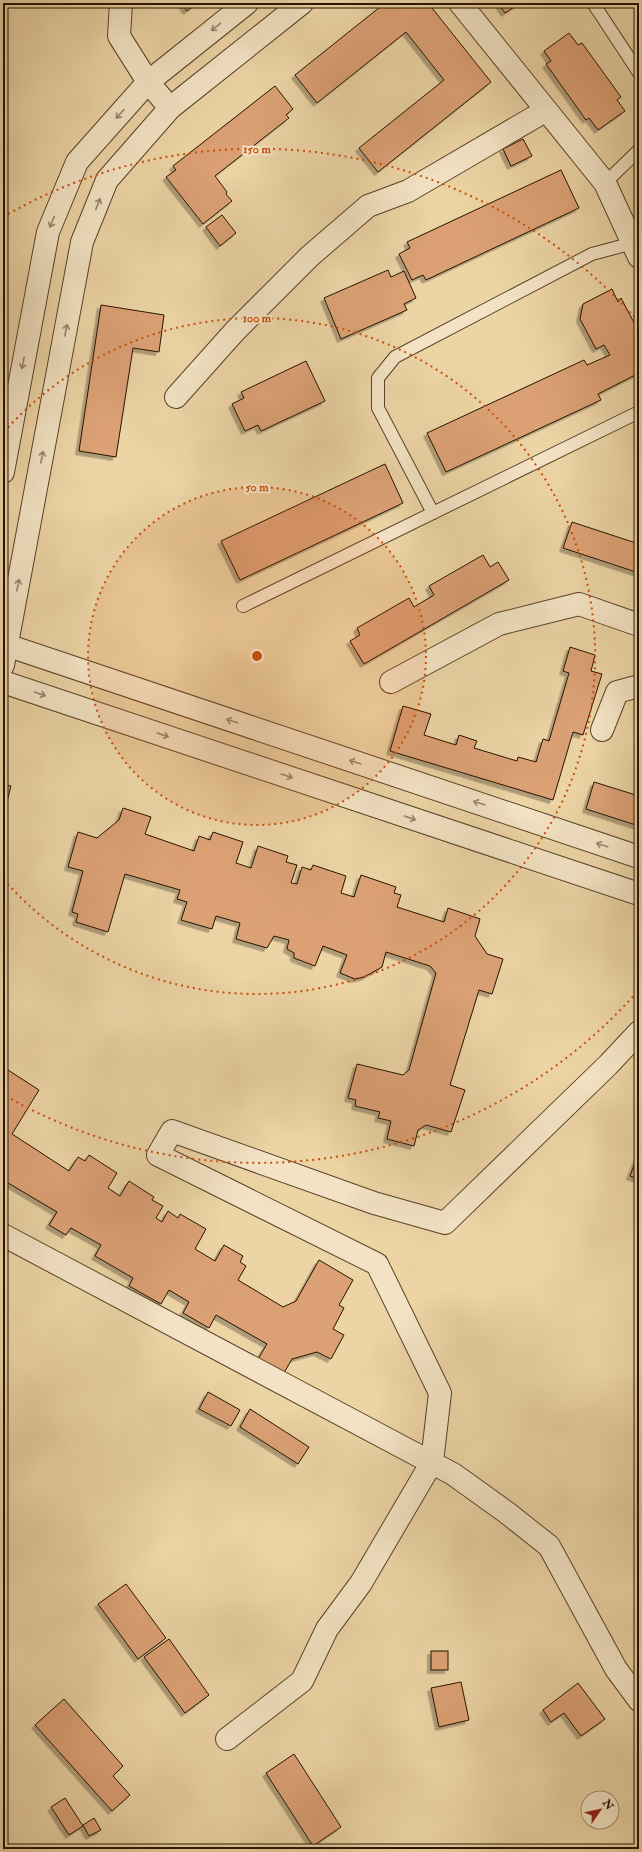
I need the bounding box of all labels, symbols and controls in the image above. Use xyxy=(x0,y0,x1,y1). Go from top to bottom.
one-way arrow xyxy=(211,23,222,32)
one-way arrow xyxy=(115,109,124,119)
text: 150 m xyxy=(243,142,271,157)
one-way arrow xyxy=(94,199,102,211)
one-way arrow xyxy=(48,216,55,228)
text: 100 m xyxy=(243,311,272,326)
one-way arrow xyxy=(62,324,70,337)
one-way arrow xyxy=(19,357,27,370)
one-way arrow xyxy=(38,451,46,464)
text: 50 m xyxy=(245,480,269,495)
one-way arrow xyxy=(14,579,22,592)
centre of rings xyxy=(250,649,264,663)
one-way arrow xyxy=(33,691,46,698)
one-way arrow xyxy=(226,717,239,724)
one-way arrow xyxy=(157,732,170,739)
one-way arrow xyxy=(349,758,362,765)
one-way arrow xyxy=(280,773,292,781)
one-way arrow xyxy=(473,799,485,807)
one-way arrow xyxy=(403,815,416,822)
one-way arrow xyxy=(596,840,608,848)
north arrow xyxy=(580,1790,620,1830)
text: N xyxy=(599,1796,617,1813)

